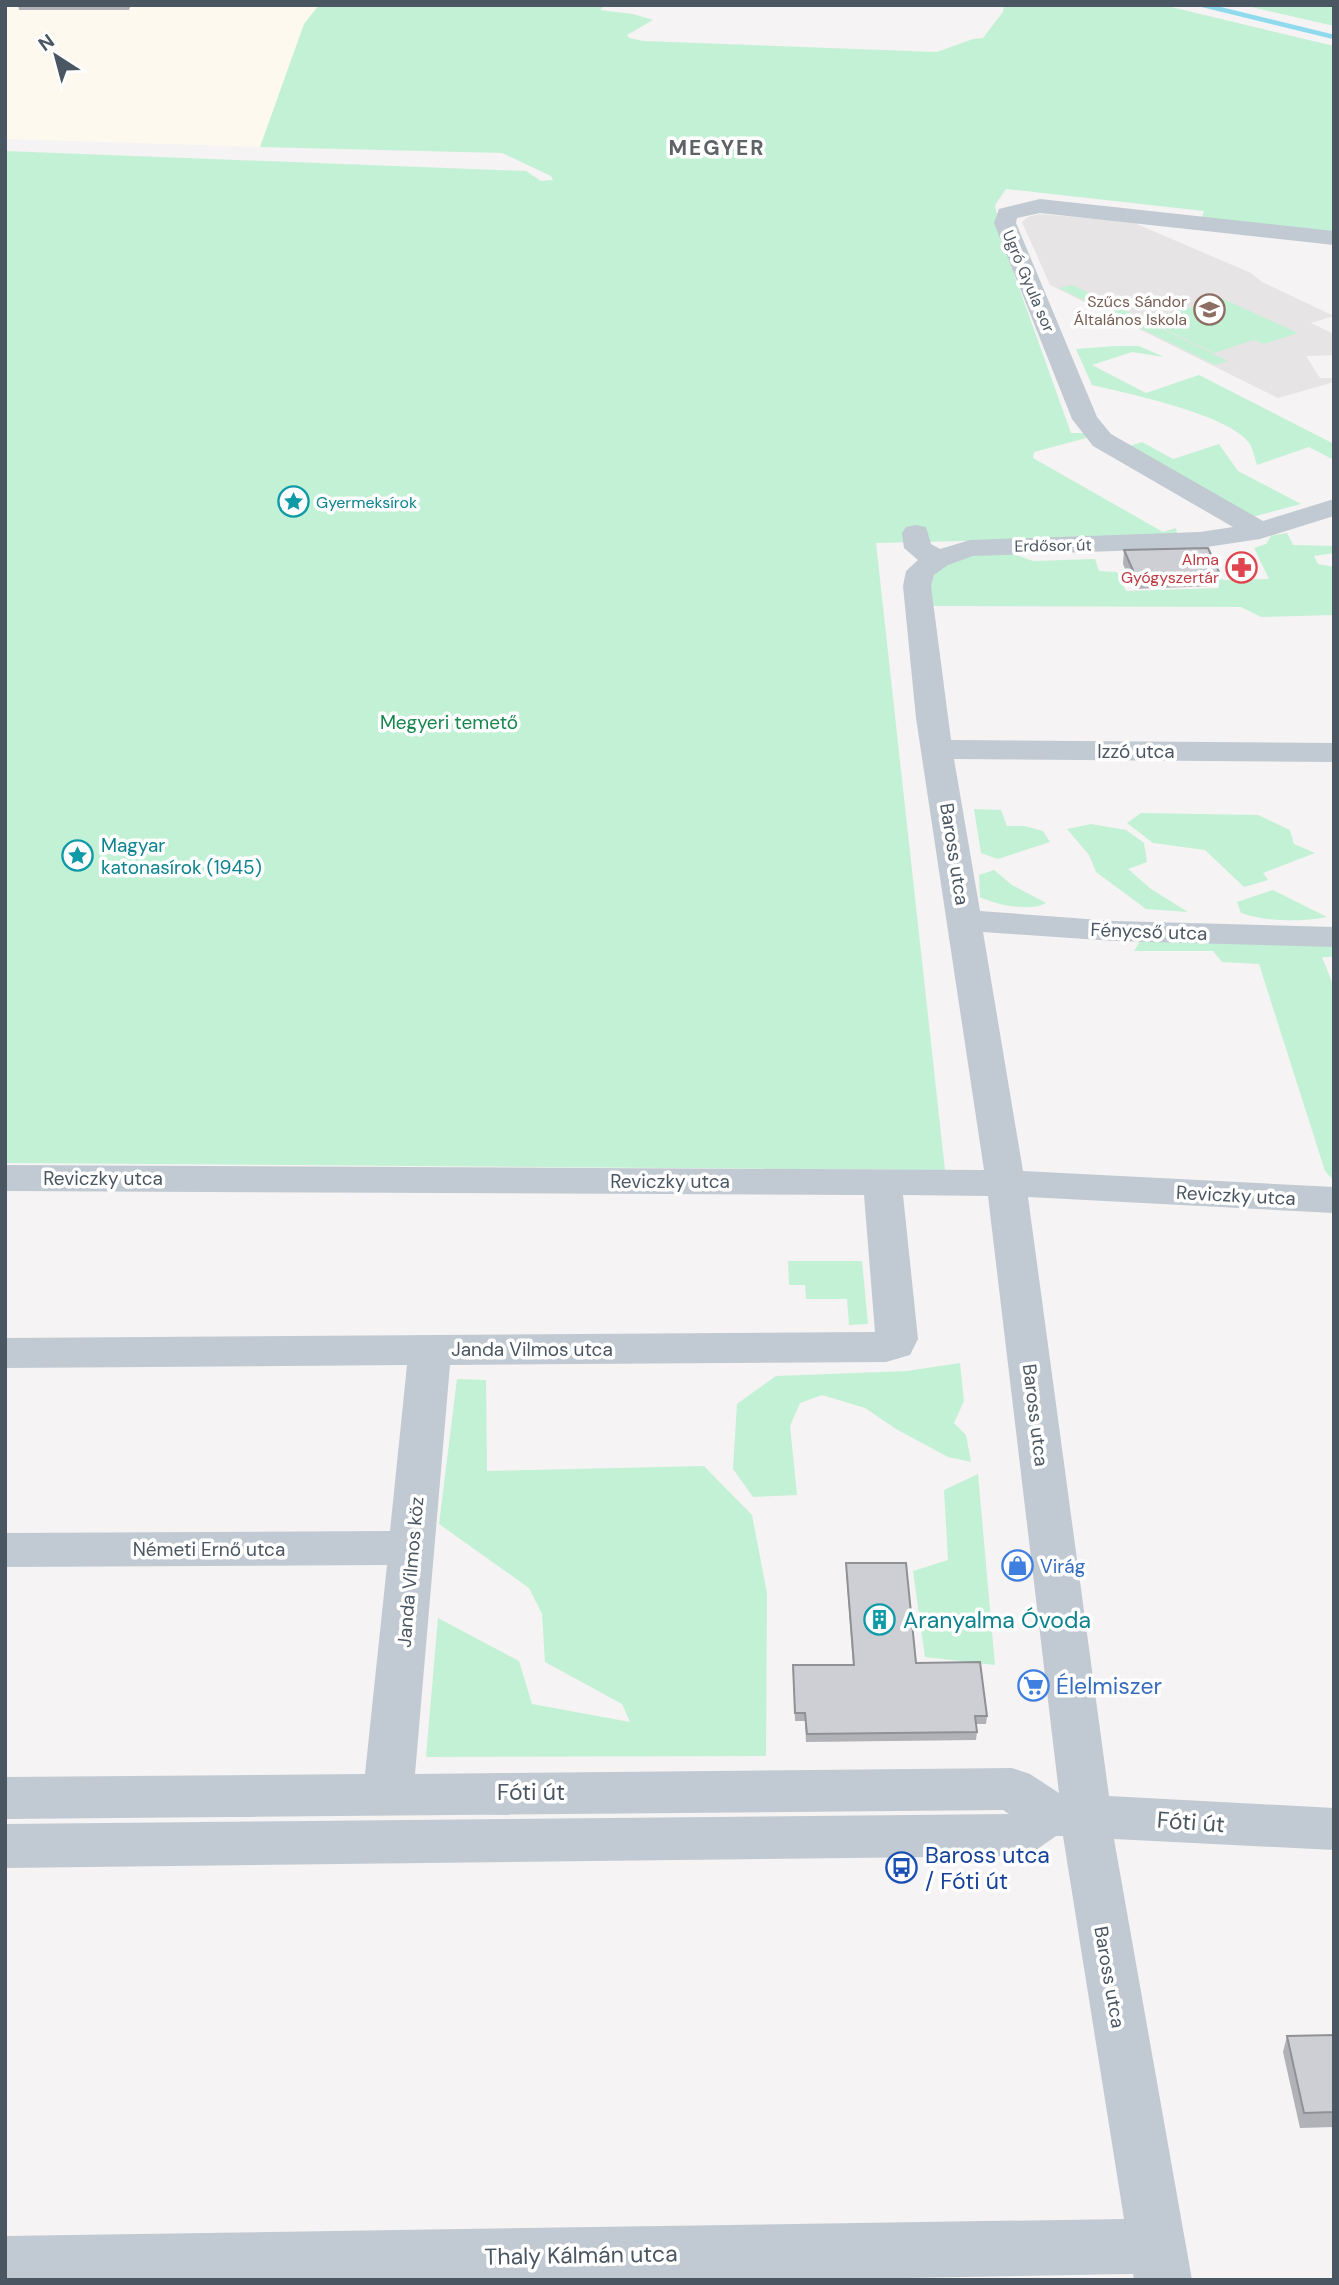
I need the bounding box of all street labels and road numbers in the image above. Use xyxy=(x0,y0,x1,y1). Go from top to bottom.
street label: Ugró Gyula sor xyxy=(998,227,1060,336)
street label: Erdősor út xyxy=(1014,534,1092,557)
street label: Izzó utca xyxy=(1097,739,1175,764)
street label: Baross utca xyxy=(934,801,975,907)
street label: Fénycső utca xyxy=(1090,917,1208,946)
street label: Reviczky utca xyxy=(43,1166,163,1191)
street label: Reviczky utca xyxy=(610,1169,730,1194)
street label: Reviczky utca xyxy=(1176,1180,1296,1211)
street label: Janda Vilmos utca xyxy=(451,1337,613,1362)
street label: Baross utca xyxy=(1017,1362,1054,1468)
street label: Janda Vilmos köz xyxy=(391,1496,430,1648)
street label: Németi Ernő utca xyxy=(133,1537,285,1562)
street label: Fóti út xyxy=(497,1777,565,1807)
street label: Fóti út xyxy=(1156,1805,1226,1839)
street label: Baross utca xyxy=(1088,1924,1131,2030)
street label: Thaly Kálmán utca xyxy=(484,2238,678,2272)

